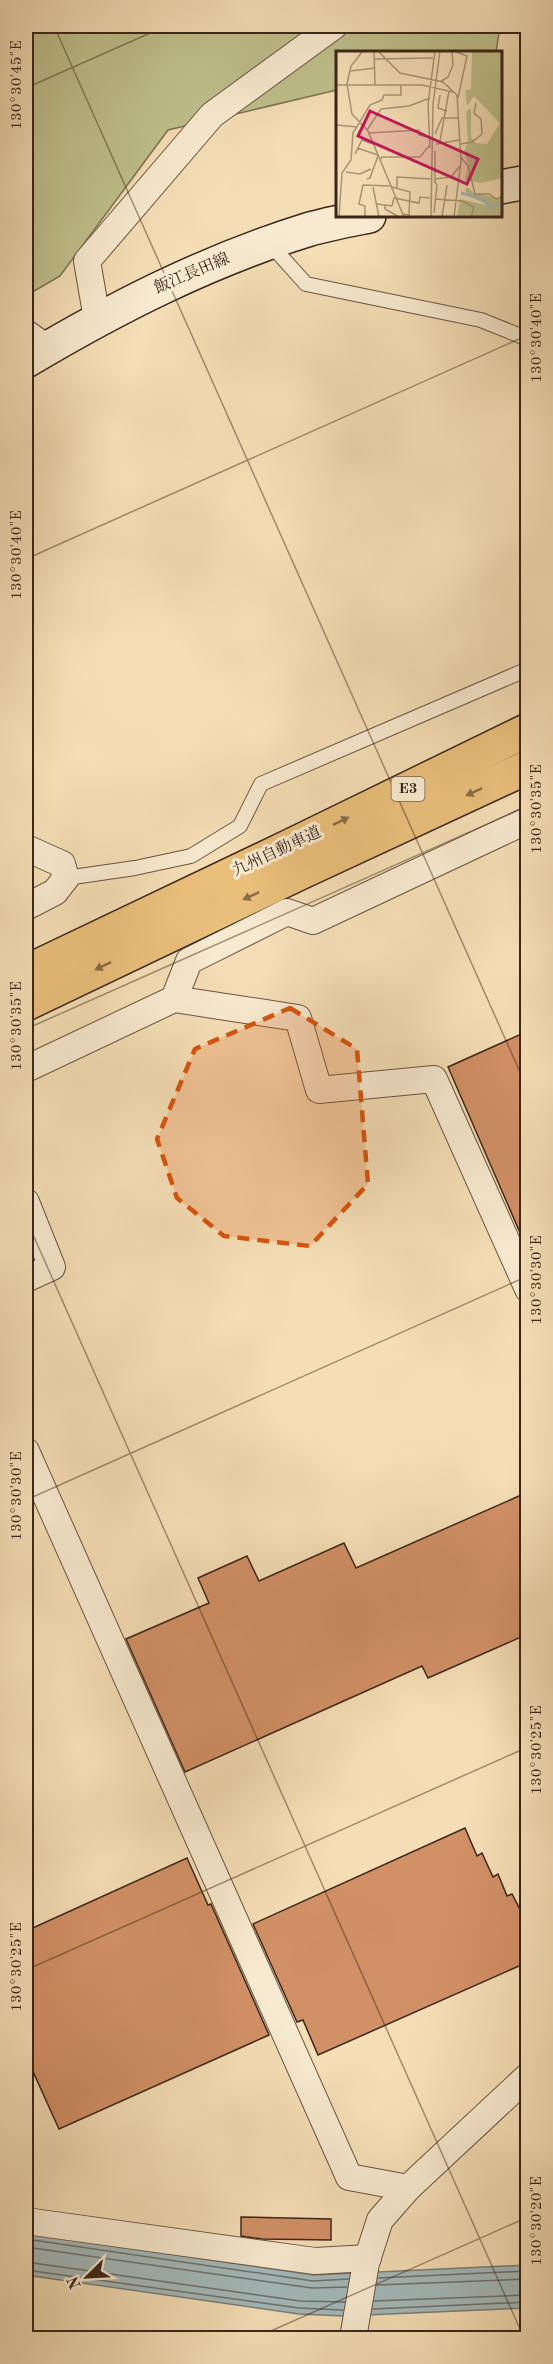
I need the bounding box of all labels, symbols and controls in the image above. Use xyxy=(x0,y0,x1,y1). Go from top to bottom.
text: 130°30'45"E xyxy=(10,40,25,130)
inset map xyxy=(336,51,502,218)
street label: 飯江長田線 xyxy=(151,249,232,297)
text: 130°30'40"E xyxy=(530,293,545,383)
text: 130°30'40"E xyxy=(10,510,25,600)
text: 130°30'35"E xyxy=(530,764,545,854)
road number: E3 xyxy=(392,777,424,801)
one-way arrow xyxy=(465,787,483,797)
one-way arrow xyxy=(332,817,349,826)
street label: 九州自動車道 xyxy=(229,823,324,880)
one-way arrow xyxy=(242,891,259,900)
one-way arrow xyxy=(95,962,112,971)
text: 130°30'35"E xyxy=(10,981,25,1071)
text: 130°30'30"E xyxy=(530,1235,545,1325)
text: 130°30'30"E xyxy=(10,1451,25,1541)
text: 130°30'25"E xyxy=(530,1705,545,1795)
text: 130°30'25"E xyxy=(10,1922,25,2012)
text: 130°30'20"E xyxy=(530,2176,545,2266)
north arrow xyxy=(57,2247,117,2307)
text: N xyxy=(65,2273,85,2291)

